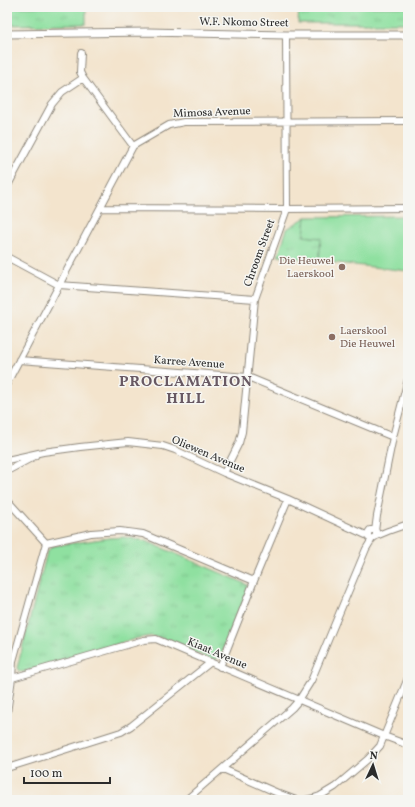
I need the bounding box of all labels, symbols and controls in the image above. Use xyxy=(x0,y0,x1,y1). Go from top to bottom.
street label: W.F. Nkomo Street xyxy=(199,15,289,31)
street label: Mimosa Avenue xyxy=(173,104,251,122)
street label: Chroom Street xyxy=(241,217,279,289)
place label: Die Heuwel Laerskool xyxy=(279,254,334,282)
marker: Die Heuwel Laerskool xyxy=(337,262,347,272)
place label: Laerskool Die Heuwel xyxy=(340,324,395,352)
marker: Laerskool Die Heuwel xyxy=(327,332,337,342)
street label: Karree Avenue xyxy=(153,353,225,373)
district label: PROCLAMATION HILL xyxy=(119,372,253,410)
street label: Oliewen Avenue xyxy=(169,433,247,477)
street label: Kiaat Avenue xyxy=(185,635,249,673)
north arrow xyxy=(353,745,393,785)
text: N xyxy=(369,749,378,764)
scale bar xyxy=(24,759,110,785)
text: 100 m xyxy=(30,766,63,782)

